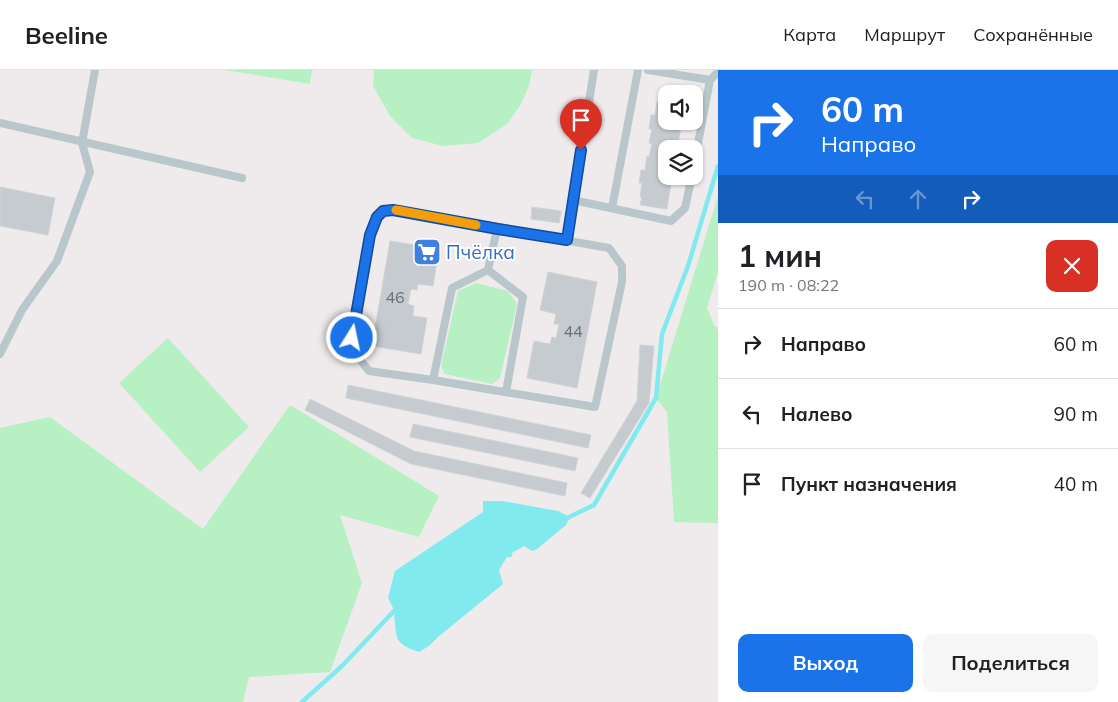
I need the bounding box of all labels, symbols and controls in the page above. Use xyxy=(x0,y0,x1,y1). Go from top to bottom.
text: Beeline xyxy=(25,20,108,50)
text: Карта xyxy=(783,23,836,46)
text: Маршрут xyxy=(864,23,945,46)
text: Сохранённые xyxy=(973,23,1093,46)
map controls xyxy=(658,85,703,185)
button: sound xyxy=(658,85,703,130)
text: 60 m xyxy=(821,87,904,131)
icon: right xyxy=(738,90,803,155)
pin xyxy=(560,99,602,150)
icon: arrive xyxy=(567,106,595,134)
text: Направо xyxy=(821,130,916,158)
button: layers xyxy=(658,140,703,185)
icon: left xyxy=(851,185,879,213)
icon: ahead xyxy=(904,185,932,213)
icon: right xyxy=(957,185,985,213)
supermarket icon: Пчёлка xyxy=(412,237,442,267)
text: 1 мин xyxy=(738,237,822,275)
place label: Пчёлка xyxy=(446,240,515,264)
button: close xyxy=(1046,240,1098,292)
text: 190 m · 08:22 xyxy=(738,275,839,295)
house number: 46 xyxy=(385,287,405,307)
position arrow xyxy=(325,311,377,363)
house number: 44 xyxy=(563,321,583,341)
icon: right xyxy=(738,330,766,358)
text: Направо xyxy=(781,332,866,356)
text: 60 m xyxy=(1054,332,1098,356)
icon: left xyxy=(738,400,766,428)
text: Налево xyxy=(781,402,853,426)
text: 90 m xyxy=(1054,402,1098,426)
icon: arrive xyxy=(738,470,766,498)
text: Пункт назначения xyxy=(781,472,957,496)
text: 40 m xyxy=(1054,472,1098,496)
button: Выход xyxy=(738,634,913,692)
button: Поделиться xyxy=(923,634,1098,692)

